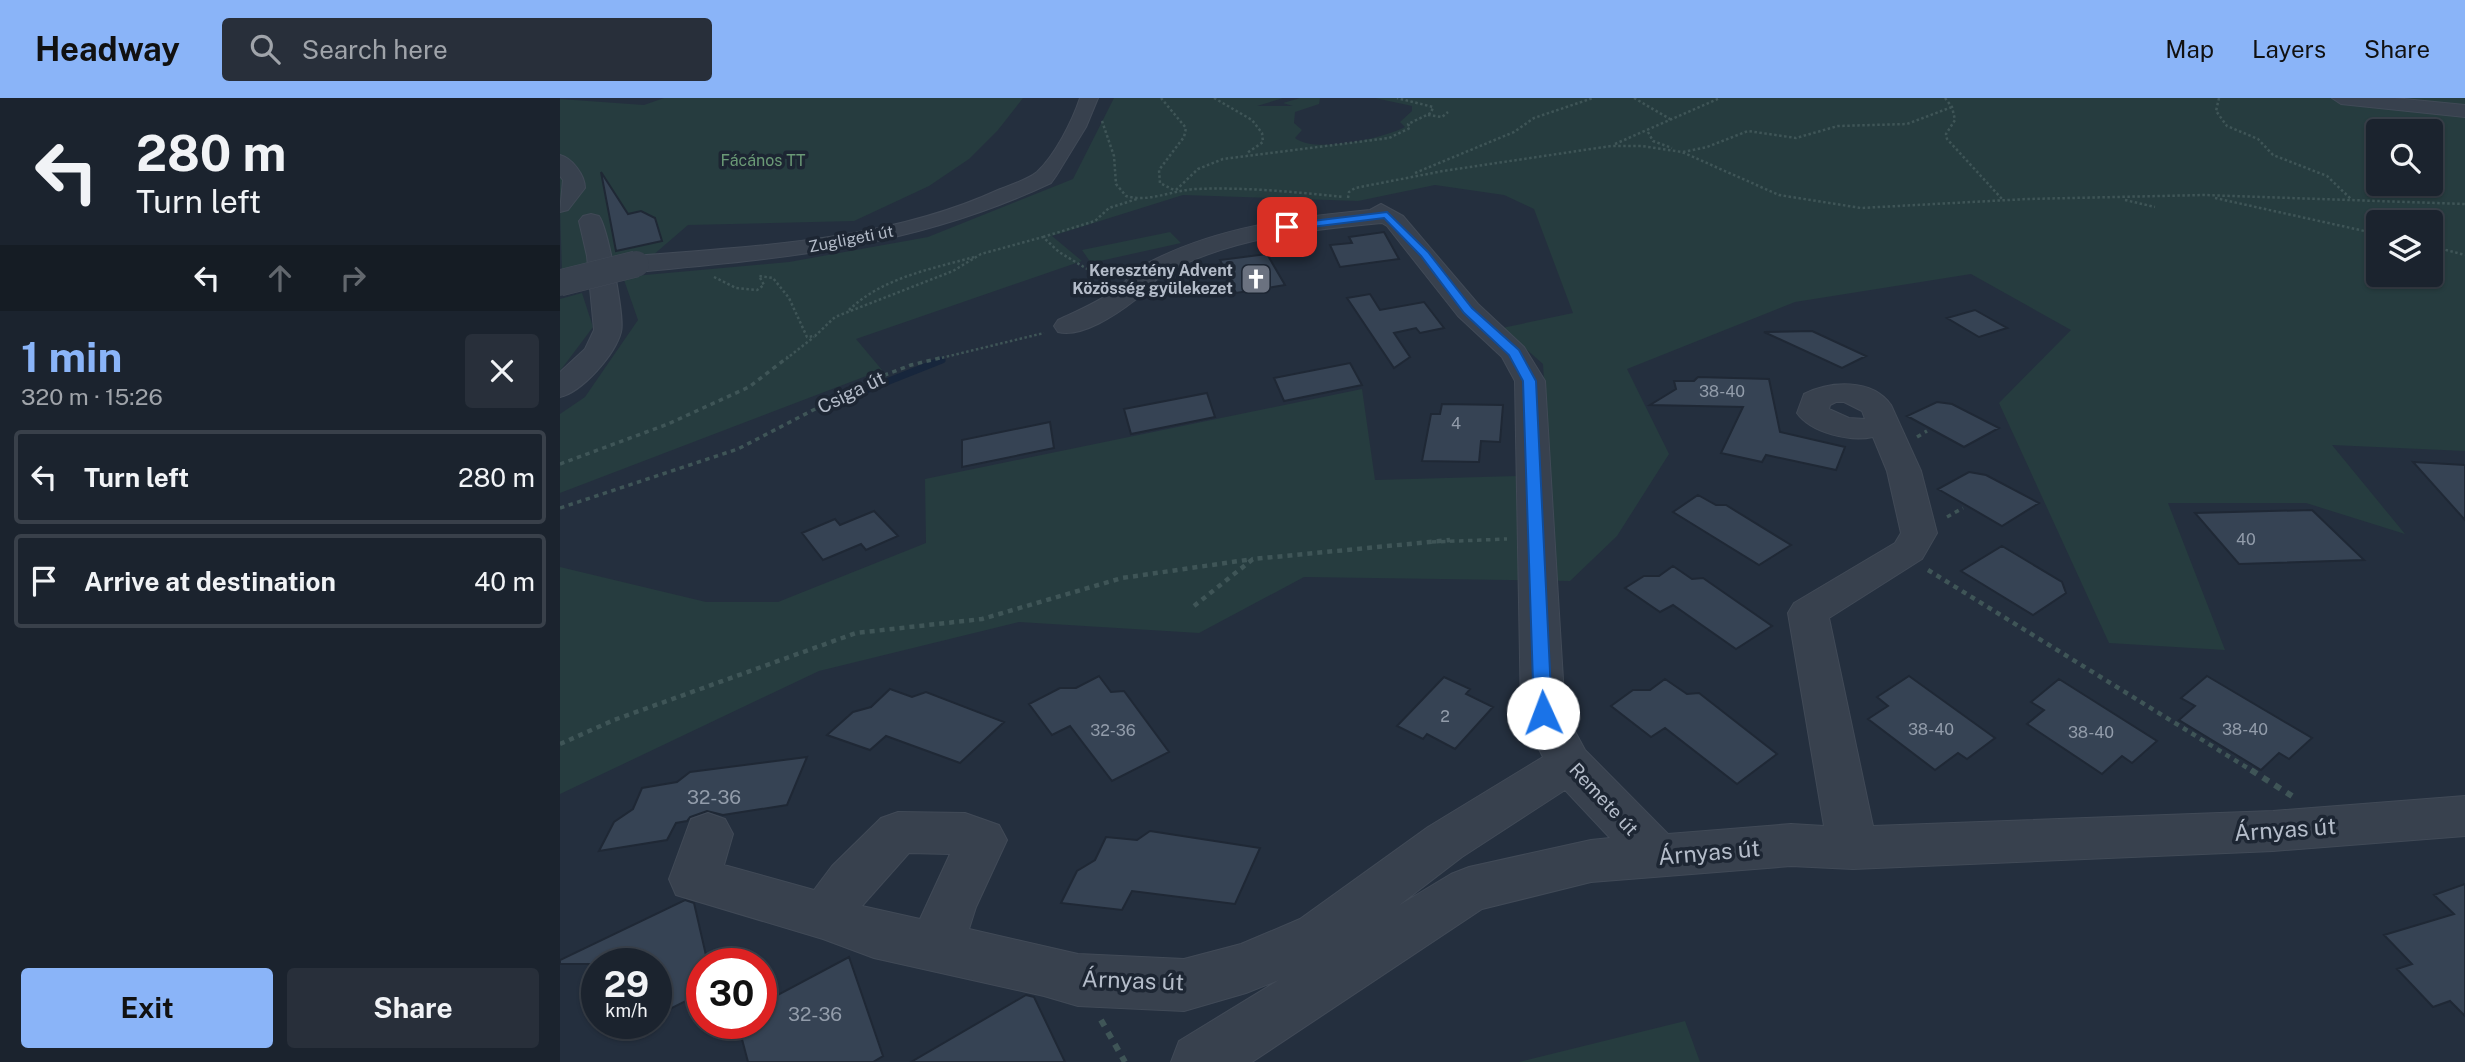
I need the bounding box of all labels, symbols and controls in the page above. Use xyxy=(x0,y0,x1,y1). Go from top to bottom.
search box xyxy=(222,18,712,81)
text: Headway xyxy=(35,30,180,68)
icon: search xyxy=(246,30,284,68)
text: Search here xyxy=(302,34,448,65)
text: Map xyxy=(2165,35,2214,63)
text: Layers xyxy=(2252,35,2326,63)
text: Share xyxy=(2364,35,2430,63)
map controls xyxy=(2366,119,2443,287)
button: search xyxy=(2366,119,2443,196)
text: 280 m xyxy=(136,124,286,182)
icon: left xyxy=(21,126,112,217)
park label: Fácános TT xyxy=(720,151,806,170)
text: Turn left xyxy=(136,183,261,220)
pin xyxy=(1257,197,1317,257)
icon: arrive xyxy=(1268,208,1306,246)
button: layers xyxy=(2366,210,2443,287)
street label: Zugligeti út xyxy=(807,221,895,257)
icon: left xyxy=(188,259,226,297)
icon: ahead xyxy=(261,259,299,297)
icon: right xyxy=(334,259,372,297)
place label: Keresztény Advent Közösség gyülekezet xyxy=(1072,261,1233,298)
church icon: Keresztény Advent Közösség gyülekezet xyxy=(1239,262,1273,296)
text: 1 min xyxy=(21,332,122,381)
button: close xyxy=(465,334,539,408)
street label: Csiga út xyxy=(814,366,888,418)
house number: 38-40 xyxy=(1699,382,1745,401)
text: 320 m · 15:26 xyxy=(21,383,163,410)
house number: 4 xyxy=(1451,414,1461,433)
icon: left xyxy=(25,458,63,496)
text: Turn left xyxy=(84,462,189,493)
text: 280 m xyxy=(458,462,535,493)
house number: 40 xyxy=(2236,530,2256,549)
icon: arrive xyxy=(25,562,63,600)
text: Arrive at destination xyxy=(84,566,336,597)
text: 40 m xyxy=(474,566,535,597)
position arrow xyxy=(1506,676,1580,750)
house number: 2 xyxy=(1440,707,1450,726)
house number: 38-40 xyxy=(1908,720,1954,739)
house number: 38-40 xyxy=(2222,720,2268,739)
house number: 32-36 xyxy=(1090,721,1136,740)
house number: 38-40 xyxy=(2068,723,2114,742)
street label: Remete út xyxy=(1565,758,1643,840)
house number: 32-36 xyxy=(687,786,741,808)
street label: Árnyas út xyxy=(2233,812,2337,846)
street label: Árnyas út xyxy=(1657,834,1761,870)
speed limit sign: 30 xyxy=(686,948,777,1039)
text: 29 xyxy=(604,964,649,1005)
street label: Árnyas út xyxy=(1081,965,1185,995)
button: Exit xyxy=(21,968,273,1048)
button: Share xyxy=(287,968,539,1048)
text: km/h xyxy=(605,1000,648,1021)
house number: 32-36 xyxy=(788,1003,842,1025)

